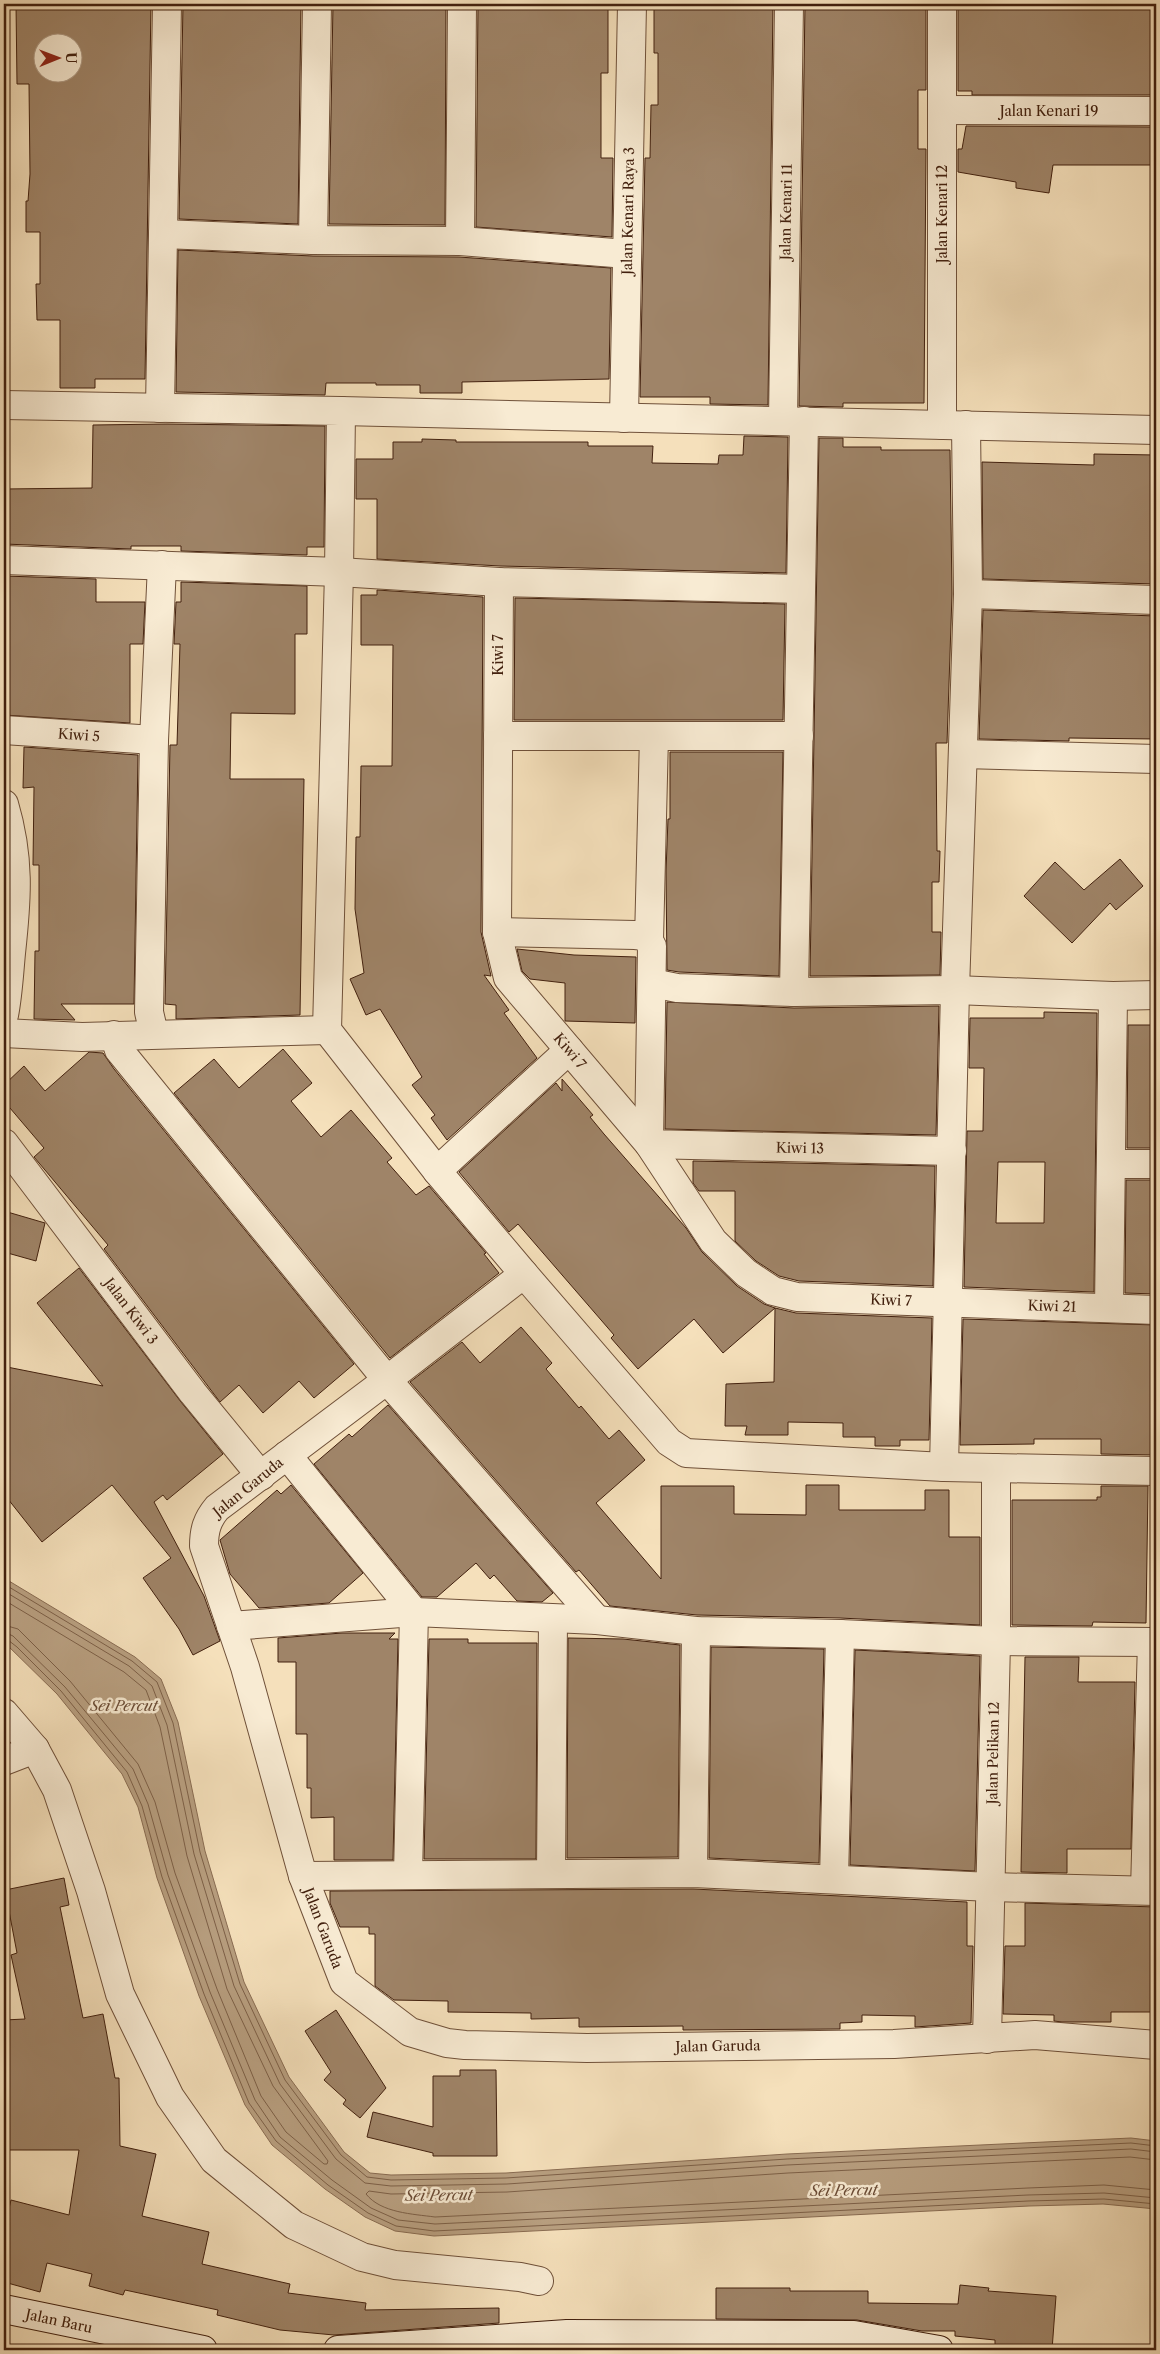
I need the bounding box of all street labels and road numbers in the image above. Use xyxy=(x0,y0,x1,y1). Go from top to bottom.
street label: Jalan Kenari 19 xyxy=(998,102,1098,120)
street label: Jalan Kenari Raya 3 xyxy=(618,147,638,277)
street label: Jalan Kenari 11 xyxy=(776,164,796,262)
street label: Jalan Kenari 12 xyxy=(933,165,951,265)
street label: Kiwi 7 xyxy=(489,634,507,676)
street label: Kiwi 5 xyxy=(57,725,101,745)
street label: Kiwi 7 xyxy=(550,1029,590,1073)
street label: Kiwi 13 xyxy=(776,1139,824,1157)
street label: Jalan Kiwi 3 xyxy=(99,1273,162,1348)
street label: Kiwi 7 xyxy=(870,1290,912,1310)
street label: Kiwi 21 xyxy=(1027,1296,1077,1316)
street label: Jalan Garuda xyxy=(208,1453,287,1522)
street label: Jalan Pelikan 12 xyxy=(983,1701,1003,1807)
street label: Jalan Garuda xyxy=(299,1883,347,1972)
street label: Jalan Garuda xyxy=(673,2036,761,2056)
street label: Jalan Baru xyxy=(22,2305,94,2337)

